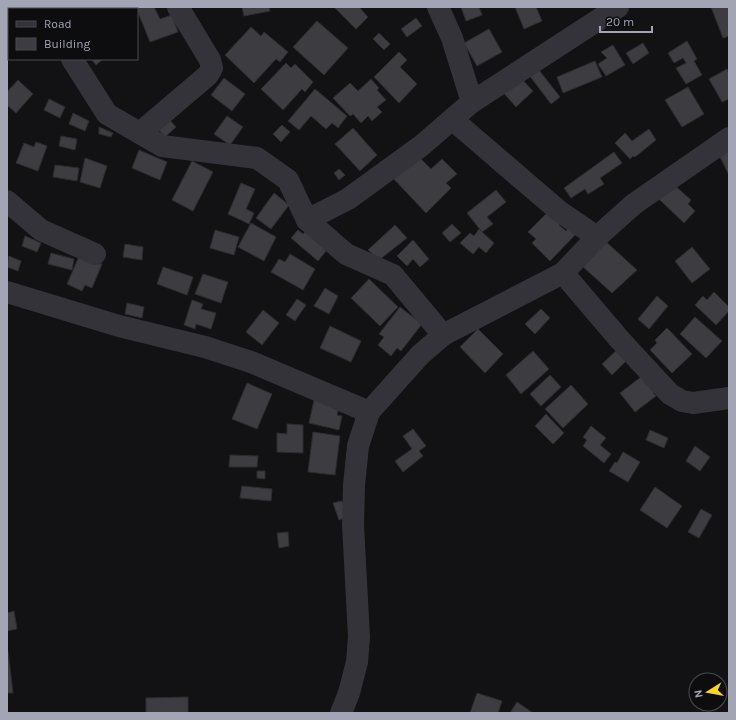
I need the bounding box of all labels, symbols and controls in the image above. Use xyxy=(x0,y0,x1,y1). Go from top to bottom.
legend xyxy=(8,8,138,60)
scale bar xyxy=(600,8,652,34)
text: 20 m xyxy=(606,15,634,29)
text: Road xyxy=(44,17,72,31)
text: Building xyxy=(44,37,91,51)
north arrow xyxy=(688,672,728,712)
text: N xyxy=(692,689,706,699)

